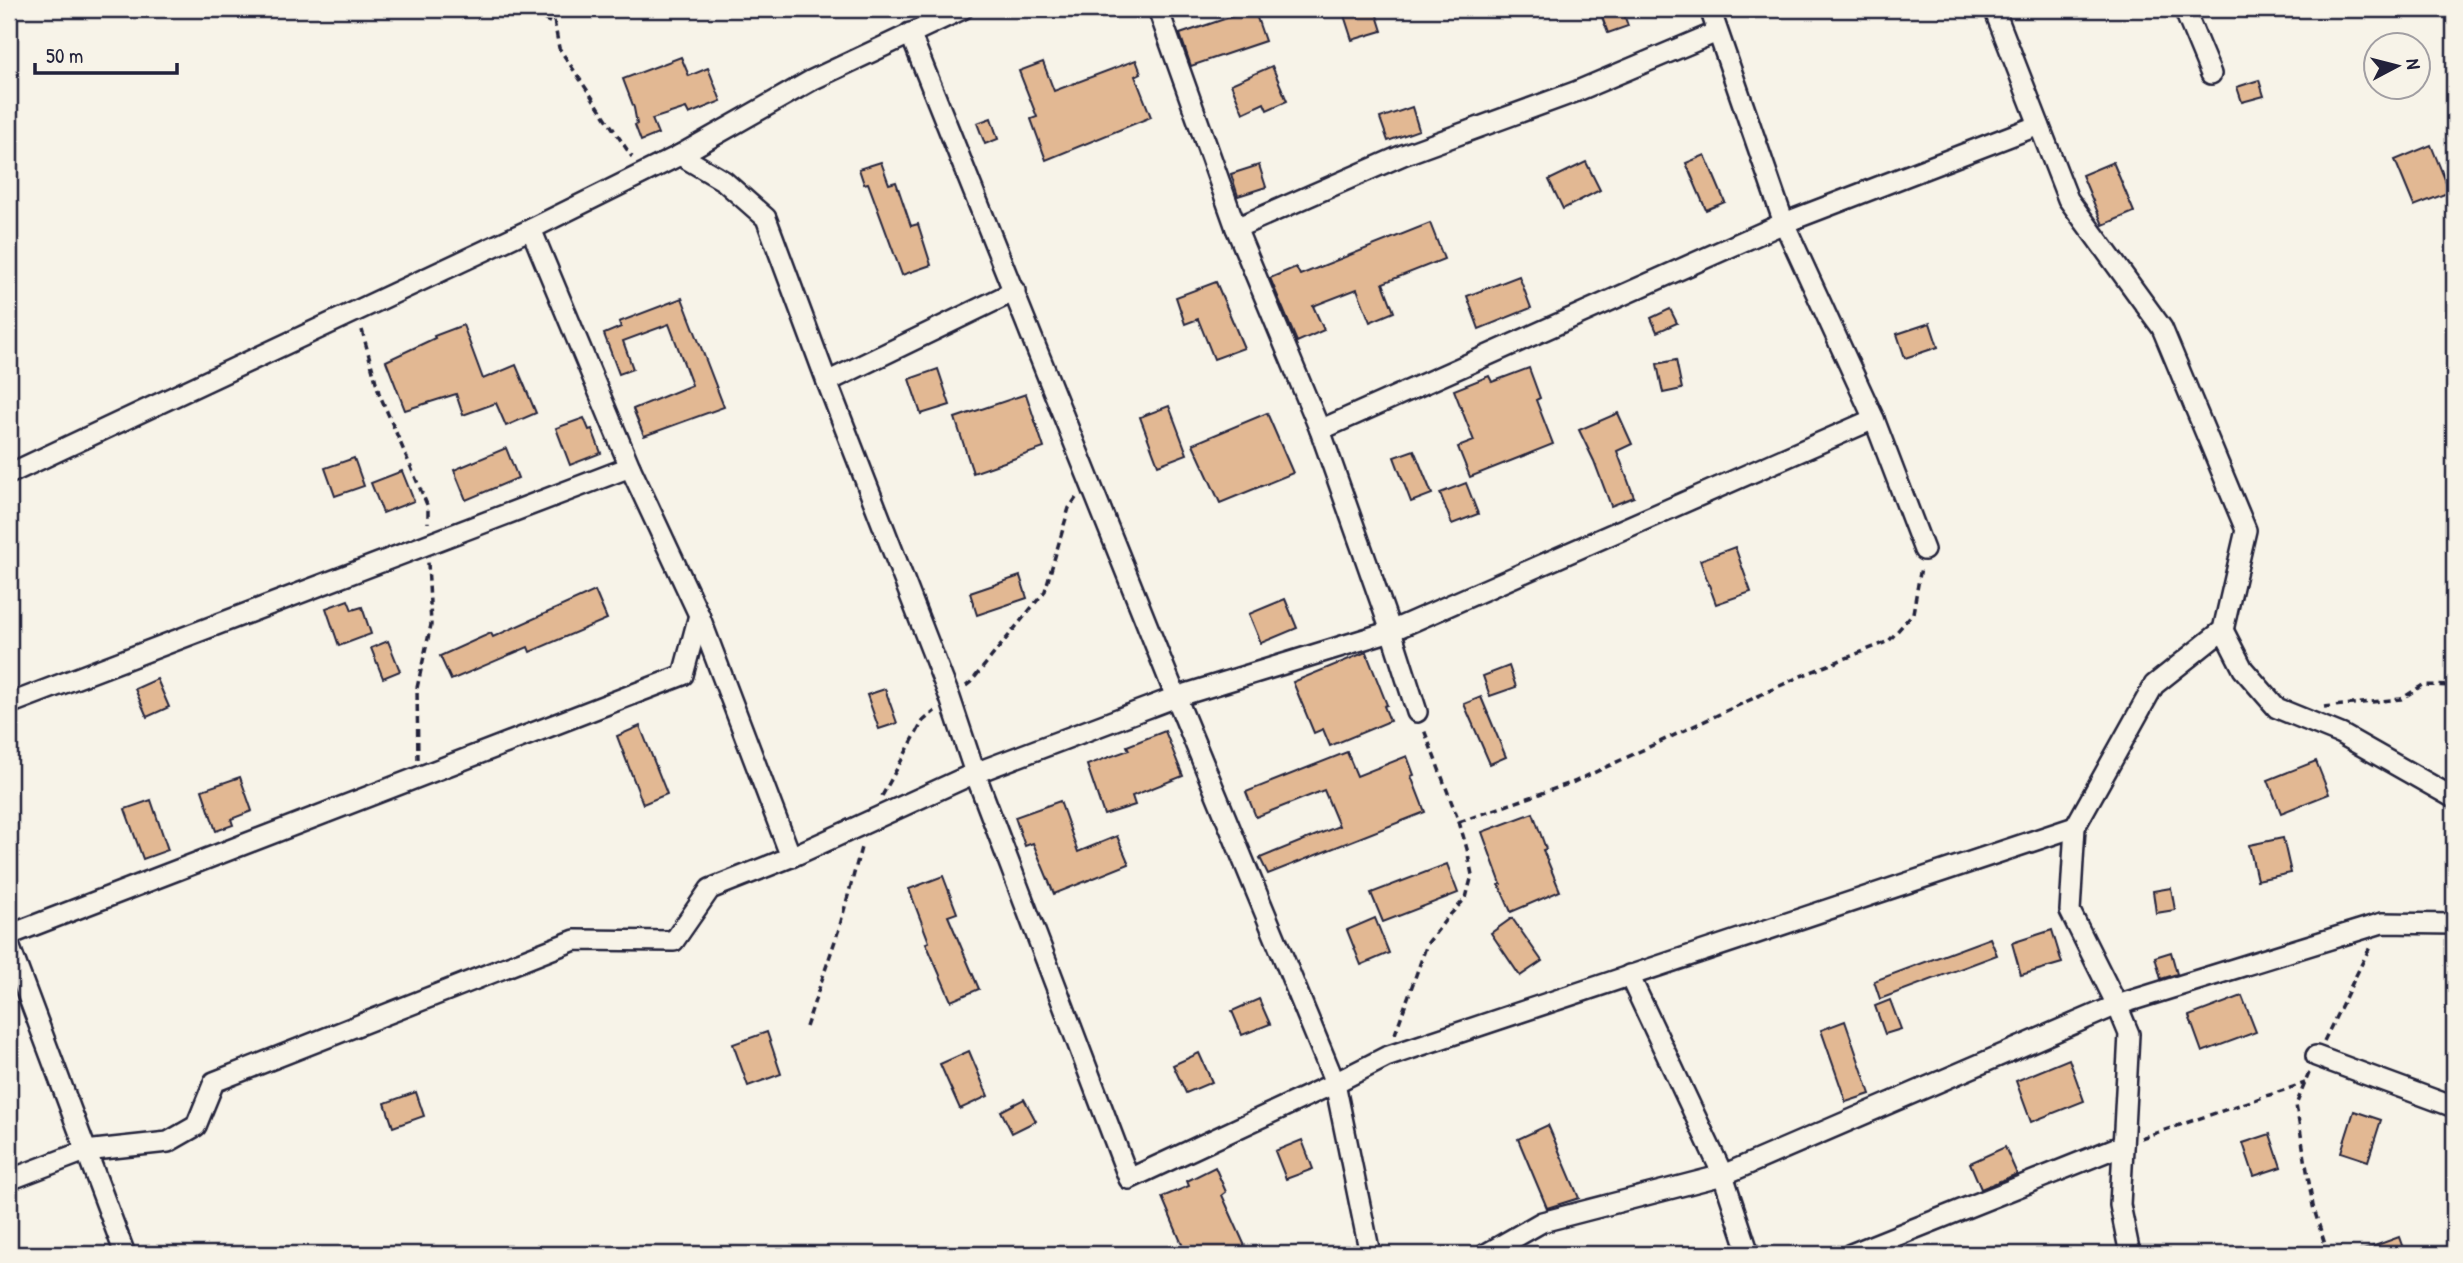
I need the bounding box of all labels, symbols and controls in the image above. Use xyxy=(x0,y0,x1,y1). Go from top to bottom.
scale bar xyxy=(35,32,177,76)
north arrow xyxy=(2362,32,2432,102)
text: 50 m xyxy=(46,41,83,70)
text: N xyxy=(2400,57,2427,71)

